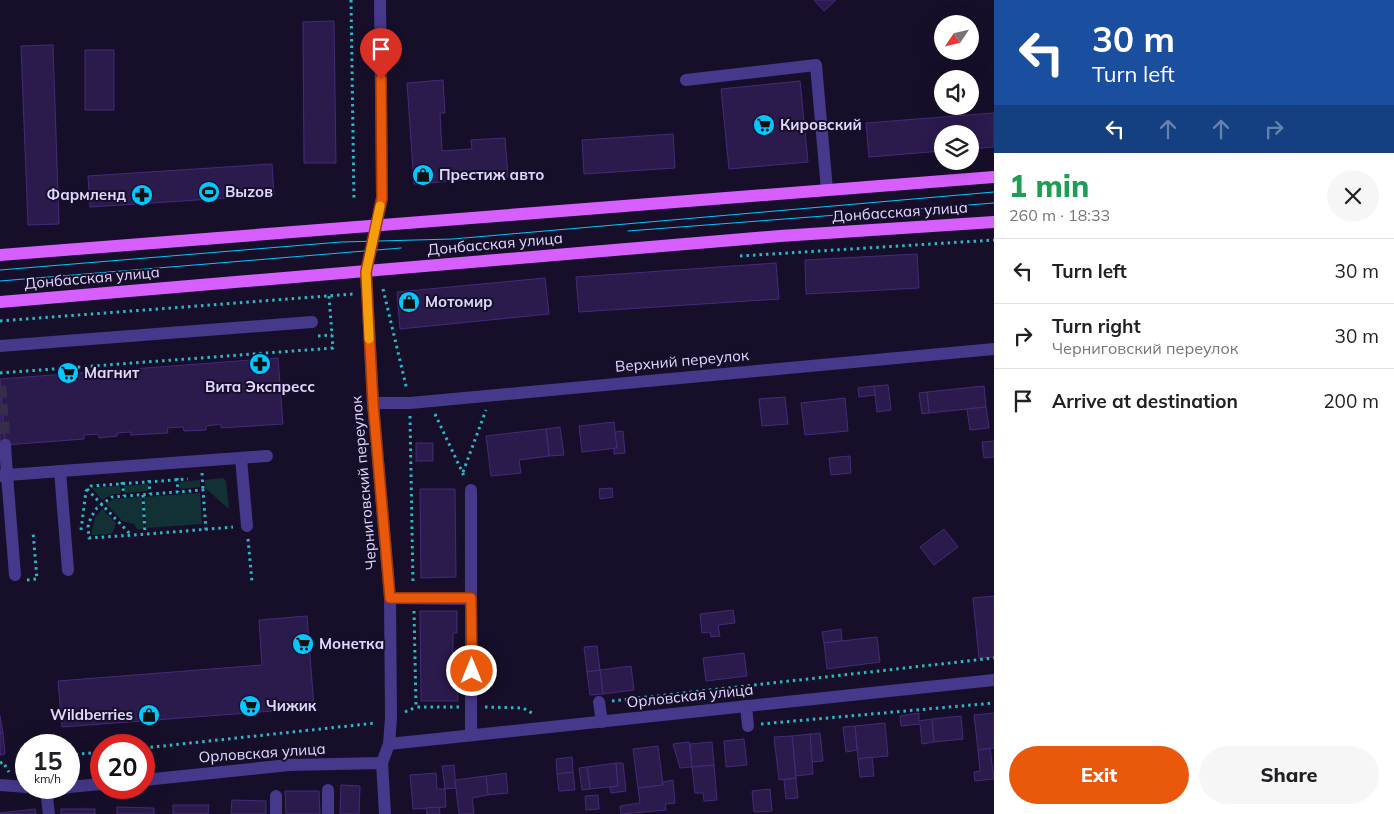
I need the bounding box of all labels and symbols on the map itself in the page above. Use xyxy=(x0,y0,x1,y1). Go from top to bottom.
north arrow xyxy=(934,15,979,60)
pin xyxy=(360,28,402,79)
supermarket icon: Кировский xyxy=(752,113,776,137)
place label: Кировский xyxy=(780,115,862,134)
shop icon: Престиж авто xyxy=(411,163,435,187)
place label: Престиж авто xyxy=(439,165,544,184)
sports icon: Выzов xyxy=(197,180,221,204)
place label: Выzов xyxy=(225,182,273,201)
pharmacy icon: Фармленд xyxy=(130,183,154,207)
place label: Фармленд xyxy=(47,185,126,204)
street label: Донбасская улица xyxy=(832,197,968,226)
street label: Донбасская улица xyxy=(426,228,563,259)
street label: Донбасская улица xyxy=(23,262,160,293)
shop icon: Мотомир xyxy=(397,290,421,314)
place label: Мотомир xyxy=(425,292,493,311)
street label: Верхний переулок xyxy=(614,345,751,376)
pharmacy icon: Вита Экспресс xyxy=(248,352,272,376)
supermarket icon: Магнит xyxy=(56,361,80,385)
place label: Магнит xyxy=(84,363,140,382)
place label: Вита Экспресс xyxy=(205,377,315,396)
street label: Черниговский переулок xyxy=(346,394,381,571)
supermarket icon: Монетка xyxy=(291,632,315,656)
place label: Монетка xyxy=(319,634,384,653)
position arrow xyxy=(445,644,497,696)
street label: Орловская улица xyxy=(626,679,754,712)
supermarket icon: Чижик xyxy=(238,694,262,718)
place label: Чижик xyxy=(266,696,317,715)
shop icon: Wildberries xyxy=(137,703,161,727)
place label: Wildberries xyxy=(50,705,133,724)
speed limit sign: 20 xyxy=(90,734,155,799)
street label: Орловская улица xyxy=(198,739,326,766)

